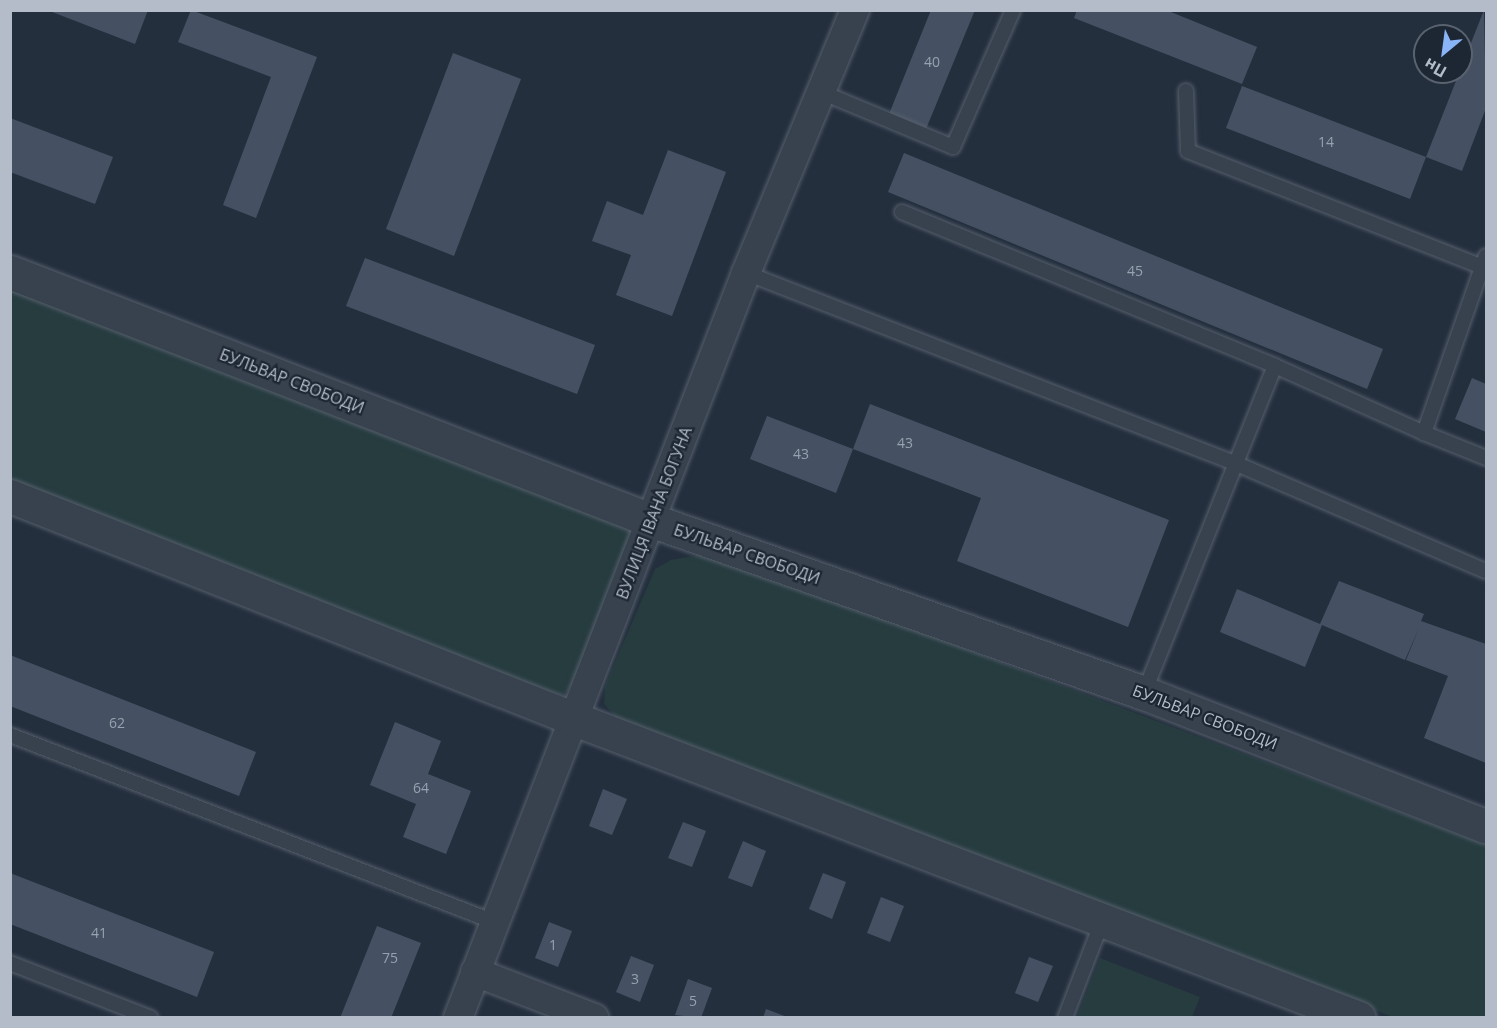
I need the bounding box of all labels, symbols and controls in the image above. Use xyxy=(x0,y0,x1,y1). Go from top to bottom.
north arrow xyxy=(1413,24,1473,84)
text: Пн xyxy=(1420,53,1450,83)
house number: 40 xyxy=(924,54,940,70)
house number: 14 xyxy=(1318,134,1334,150)
house number: 45 xyxy=(1127,263,1143,279)
street label: БУЛЬВАР СВОБОДИ xyxy=(217,345,367,417)
street label: ВУЛИЦЯ ІВАНА БОГУНА xyxy=(612,424,696,602)
house number: 43 xyxy=(897,435,913,451)
house number: 43 xyxy=(793,446,809,462)
street label: БУЛЬВАР СВОБОДИ xyxy=(671,520,823,588)
street label: БУЛЬВАР СВОБОДИ xyxy=(1130,681,1280,753)
house number: 62 xyxy=(109,715,125,731)
house number: 64 xyxy=(413,780,429,796)
house number: 41 xyxy=(91,925,107,941)
house number: 1 xyxy=(549,937,557,953)
house number: 75 xyxy=(382,950,398,966)
house number: 3 xyxy=(631,971,639,987)
house number: 5 xyxy=(689,993,697,1009)

